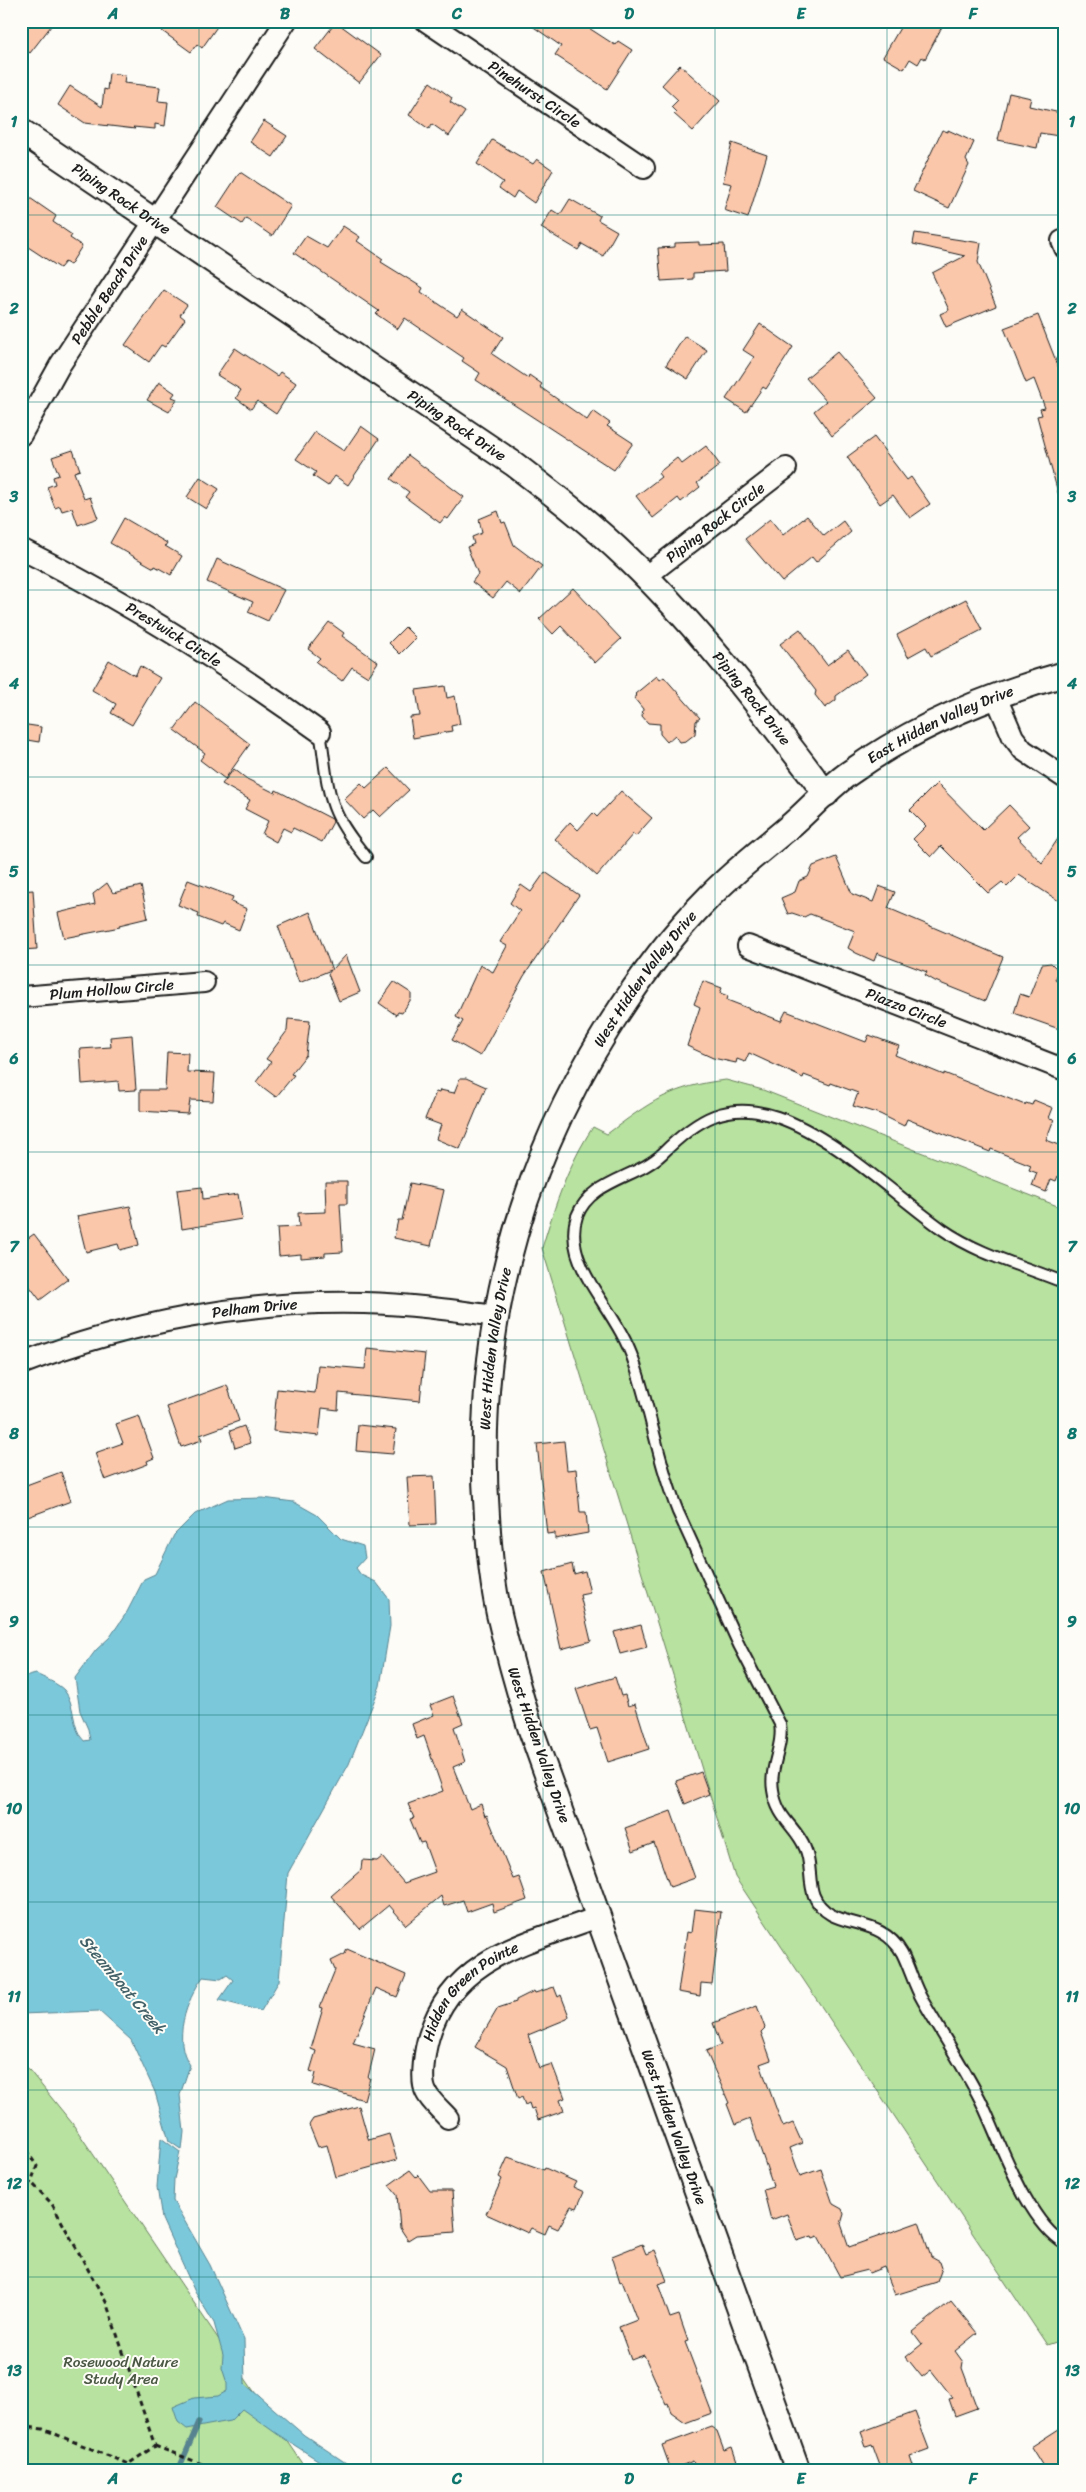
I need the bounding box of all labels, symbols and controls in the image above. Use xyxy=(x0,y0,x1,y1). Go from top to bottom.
text: A xyxy=(107,0,118,28)
text: B xyxy=(280,0,291,28)
text: C xyxy=(451,0,463,28)
text: D xyxy=(624,0,634,28)
text: E xyxy=(797,0,807,28)
text: F xyxy=(968,0,979,28)
street label: Pinehurst Circle xyxy=(483,53,587,135)
text: 1 xyxy=(11,107,18,136)
text: 1 xyxy=(1069,107,1076,136)
street label: Piping Rock Drive xyxy=(66,156,176,242)
street label: Pebble Beach Drive xyxy=(64,230,155,350)
text: 2 xyxy=(8,294,19,323)
text: 2 xyxy=(1066,294,1077,323)
street label: Piping Rock Drive xyxy=(402,383,512,468)
street label: Piping Rock Circle xyxy=(660,475,771,570)
text: 3 xyxy=(9,482,19,511)
text: 3 xyxy=(1067,482,1077,511)
street label: Prestwick Circle xyxy=(121,595,227,674)
street label: Piping Rock Drive xyxy=(706,645,798,751)
text: 4 xyxy=(8,669,19,698)
text: 4 xyxy=(1066,669,1077,698)
street label: East Hidden Valley Drive xyxy=(862,678,1017,771)
text: 5 xyxy=(9,857,19,886)
text: 5 xyxy=(1067,857,1077,886)
street label: West Hidden Valley Drive xyxy=(586,904,703,1052)
street label: Plum Hollow Circle xyxy=(49,971,175,1008)
street label: Piazzo Circle xyxy=(862,980,951,1036)
text: 6 xyxy=(8,1044,19,1073)
text: 6 xyxy=(1066,1044,1077,1073)
text: 7 xyxy=(9,1232,20,1261)
text: 7 xyxy=(1067,1232,1078,1261)
street label: West Hidden Valley Drive xyxy=(472,1264,519,1430)
street label: Pelham Drive xyxy=(210,1291,298,1326)
text: 8 xyxy=(8,1419,19,1448)
text: 8 xyxy=(1066,1419,1077,1448)
text: 9 xyxy=(9,1607,19,1636)
text: 9 xyxy=(1067,1607,1077,1636)
street label: West Hidden Valley Drive xyxy=(500,1663,578,1827)
text: 10 xyxy=(6,1794,22,1823)
text: 10 xyxy=(1064,1794,1080,1823)
water label: Steamboat Creek xyxy=(72,1928,174,2042)
street label: Hidden Green Pointe xyxy=(415,1934,523,2045)
text: 11 xyxy=(7,1982,21,2011)
text: 11 xyxy=(1065,1982,1079,2011)
street label: West Hidden Valley Drive xyxy=(634,2046,714,2209)
text: 12 xyxy=(6,2169,23,2198)
text: 12 xyxy=(1064,2169,1081,2198)
park label: Rosewood Nature Study Area xyxy=(64,2349,179,2392)
text: 13 xyxy=(6,2356,22,2385)
text: 13 xyxy=(1064,2356,1080,2385)
text: A xyxy=(107,2464,118,2492)
text: B xyxy=(280,2464,291,2492)
text: C xyxy=(451,2464,463,2492)
text: D xyxy=(624,2464,634,2492)
text: E xyxy=(797,2464,807,2492)
text: F xyxy=(968,2464,979,2492)

